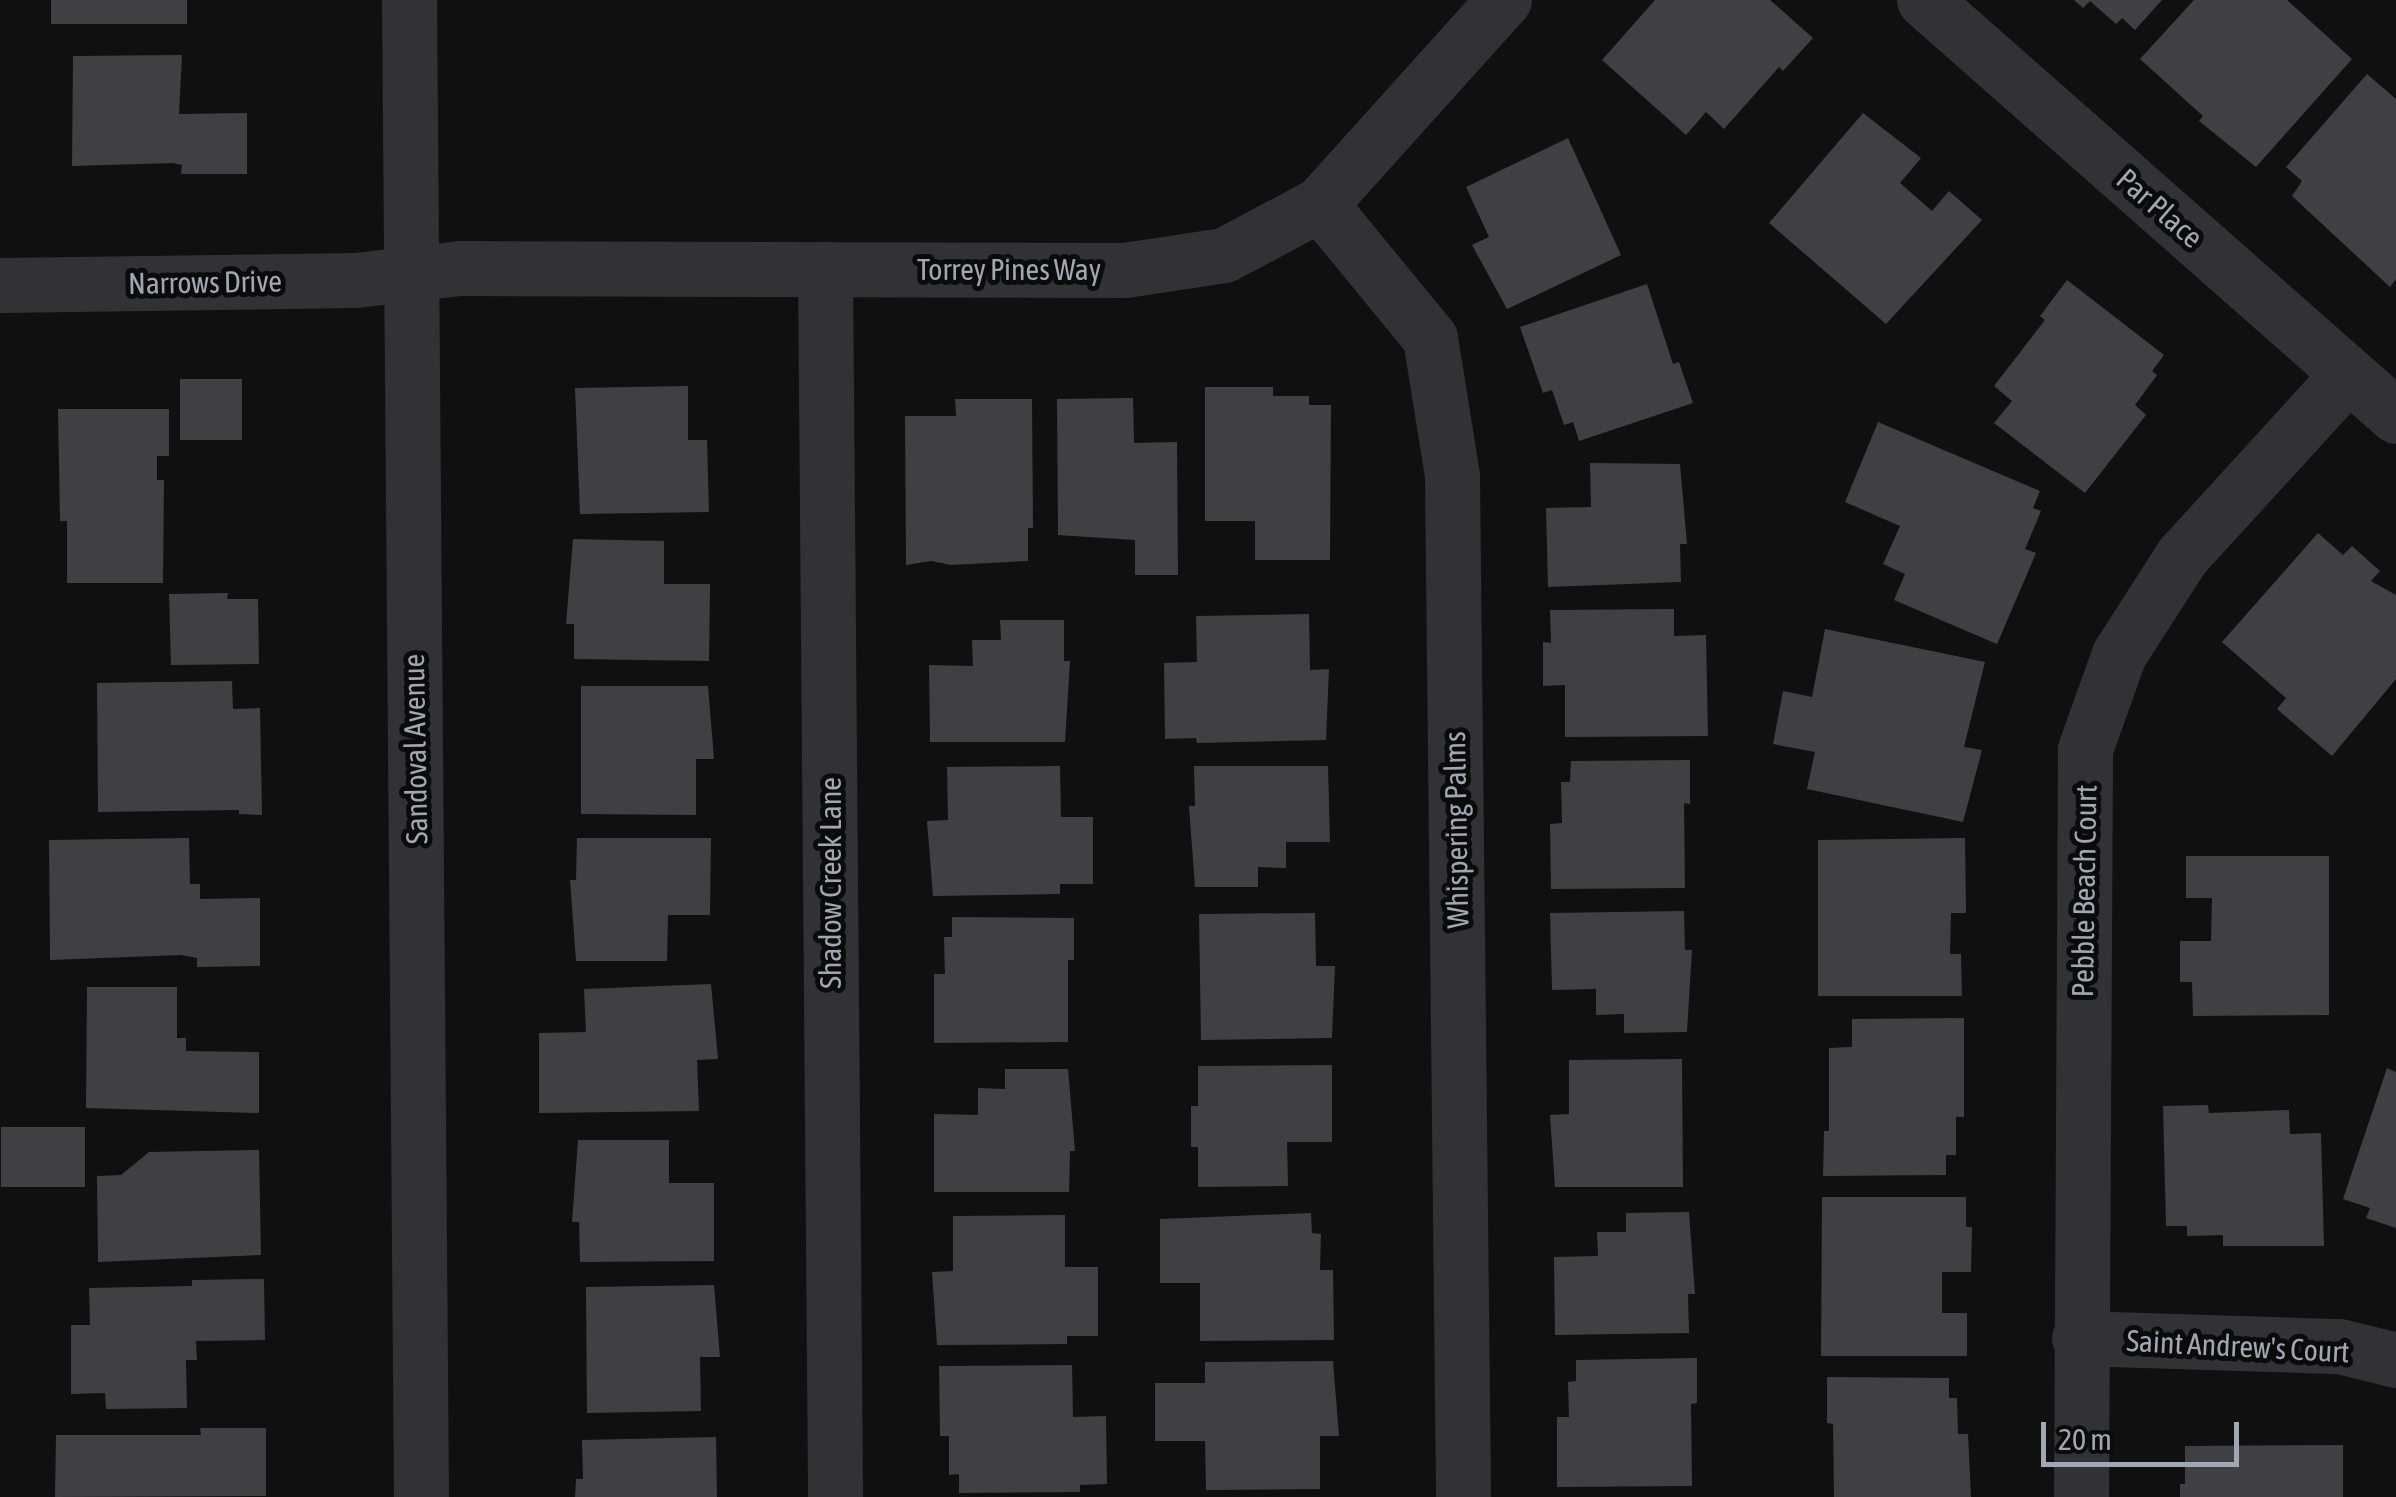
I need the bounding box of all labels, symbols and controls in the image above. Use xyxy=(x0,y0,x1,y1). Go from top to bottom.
street label: Par Place xyxy=(2110,161,2210,255)
street label: Torrey Pines Way xyxy=(917,251,1101,287)
street label: Narrows Drive xyxy=(128,263,282,301)
street label: Sandoval Avenue xyxy=(395,654,435,844)
street label: Whispering Palms xyxy=(1436,731,1476,929)
street label: Shadow Creek Lane xyxy=(812,777,848,989)
street label: Pebble Beach Court xyxy=(2064,784,2104,998)
street label: Saint Andrew's Court xyxy=(2126,1322,2350,1370)
scale bar xyxy=(2046,1402,2244,1464)
text: 20 m xyxy=(2058,1422,2112,1456)

